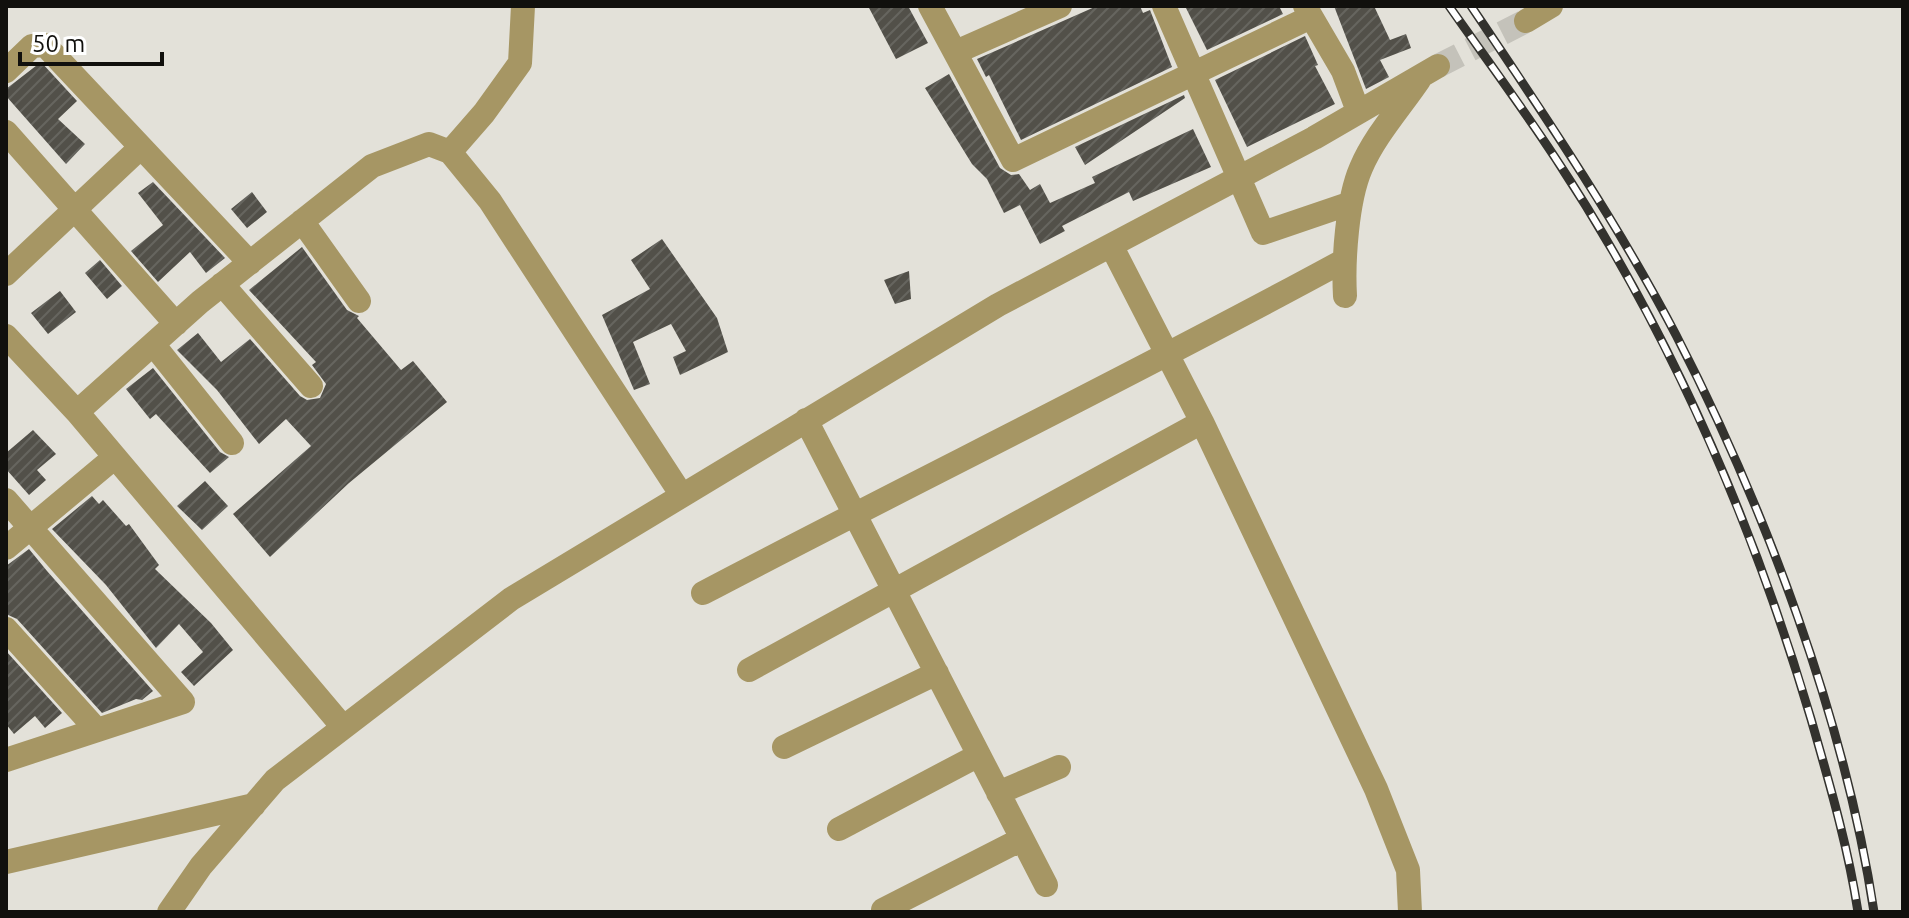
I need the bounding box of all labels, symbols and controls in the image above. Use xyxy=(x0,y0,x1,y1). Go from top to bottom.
scale bar xyxy=(20,16,162,66)
text: 50 m xyxy=(32,30,85,57)

